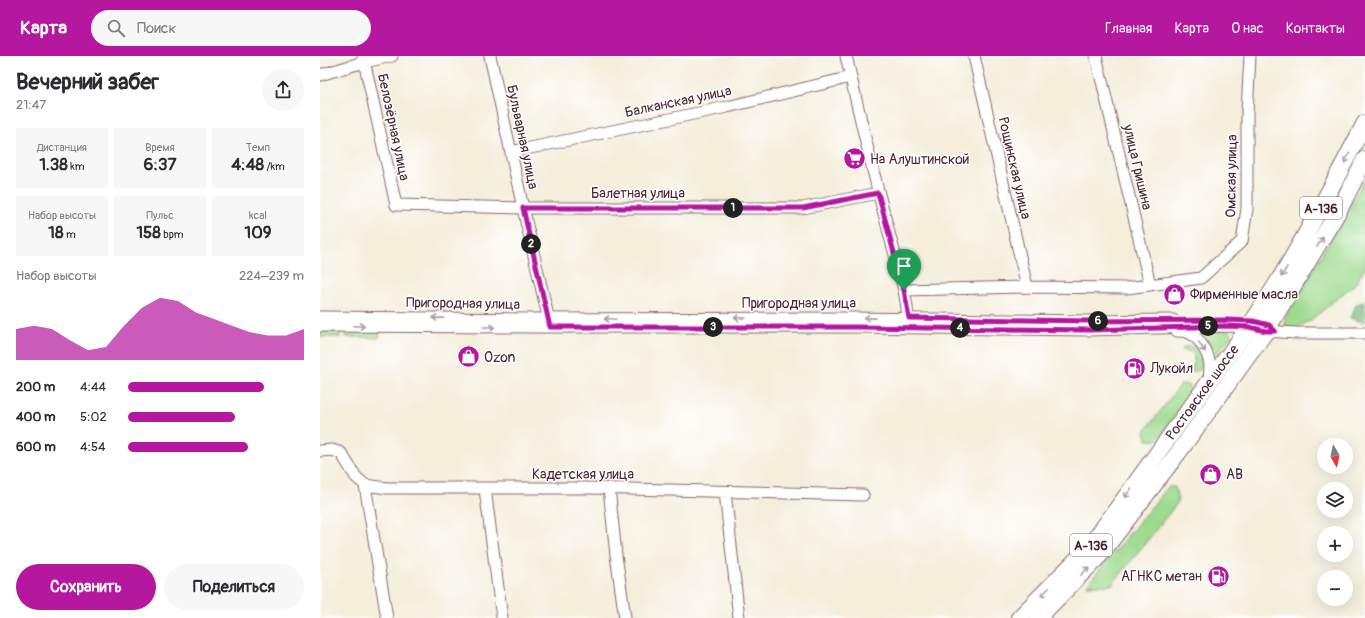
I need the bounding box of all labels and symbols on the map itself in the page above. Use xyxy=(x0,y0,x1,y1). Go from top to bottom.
street label: Белозёрная улица xyxy=(374,72,413,182)
street label: Балканская улица xyxy=(623,82,733,121)
street label: Бульварная улица xyxy=(503,83,542,191)
street label: Рощинская улица xyxy=(994,115,1035,221)
street label: улица Гришина xyxy=(1119,122,1156,211)
street label: Омская улица xyxy=(1222,134,1241,218)
supermarket icon: На Алуштинской xyxy=(842,146,868,172)
place label: На Алуштинской xyxy=(870,151,970,168)
one-way arrow xyxy=(1343,152,1350,164)
street label: Балетная улица xyxy=(591,185,685,202)
road number: А-136 xyxy=(1300,197,1342,219)
pin: 1 xyxy=(723,198,743,218)
pin: 2 xyxy=(521,234,541,254)
one-way arrow xyxy=(1316,237,1324,248)
pin xyxy=(887,249,921,290)
one-way arrow xyxy=(1280,265,1288,277)
shop icon: Фирменные масла xyxy=(1161,281,1187,307)
place label: Фирменные масла xyxy=(1190,286,1298,303)
street label: Пригородная улица xyxy=(406,294,520,313)
street label: Пригородная улица xyxy=(742,295,856,312)
pin: 6 xyxy=(1088,311,1108,331)
one-way arrow xyxy=(432,314,445,322)
one-way arrow xyxy=(734,314,747,322)
one-way arrow xyxy=(864,314,877,322)
one-way arrow xyxy=(604,315,617,323)
pin: 5 xyxy=(1198,316,1218,336)
pin: 3 xyxy=(703,317,723,337)
pin: 4 xyxy=(950,318,970,338)
one-way arrow xyxy=(352,322,365,330)
one-way arrow xyxy=(482,323,495,331)
street label: Ростовское шоссе xyxy=(1162,341,1243,443)
one-way arrow xyxy=(1198,342,1207,353)
shop icon: Ozon xyxy=(455,344,481,370)
place label: Ozon xyxy=(484,349,516,366)
fuel station icon: Лукойл xyxy=(1122,355,1148,381)
place label: Лукойл xyxy=(1149,360,1193,377)
north arrow xyxy=(1317,438,1353,474)
shop icon: АВ xyxy=(1197,461,1223,487)
street label: Кадетская улица xyxy=(532,466,634,483)
place label: АВ xyxy=(1226,466,1243,483)
one-way arrow xyxy=(1124,488,1132,499)
road number: А-136 xyxy=(1070,534,1112,556)
fuel station icon: АГНКС метан xyxy=(1205,563,1231,589)
one-way arrow xyxy=(1080,566,1090,576)
place label: АГНКС метан xyxy=(1121,568,1202,585)
one-way arrow xyxy=(1040,587,1050,597)

